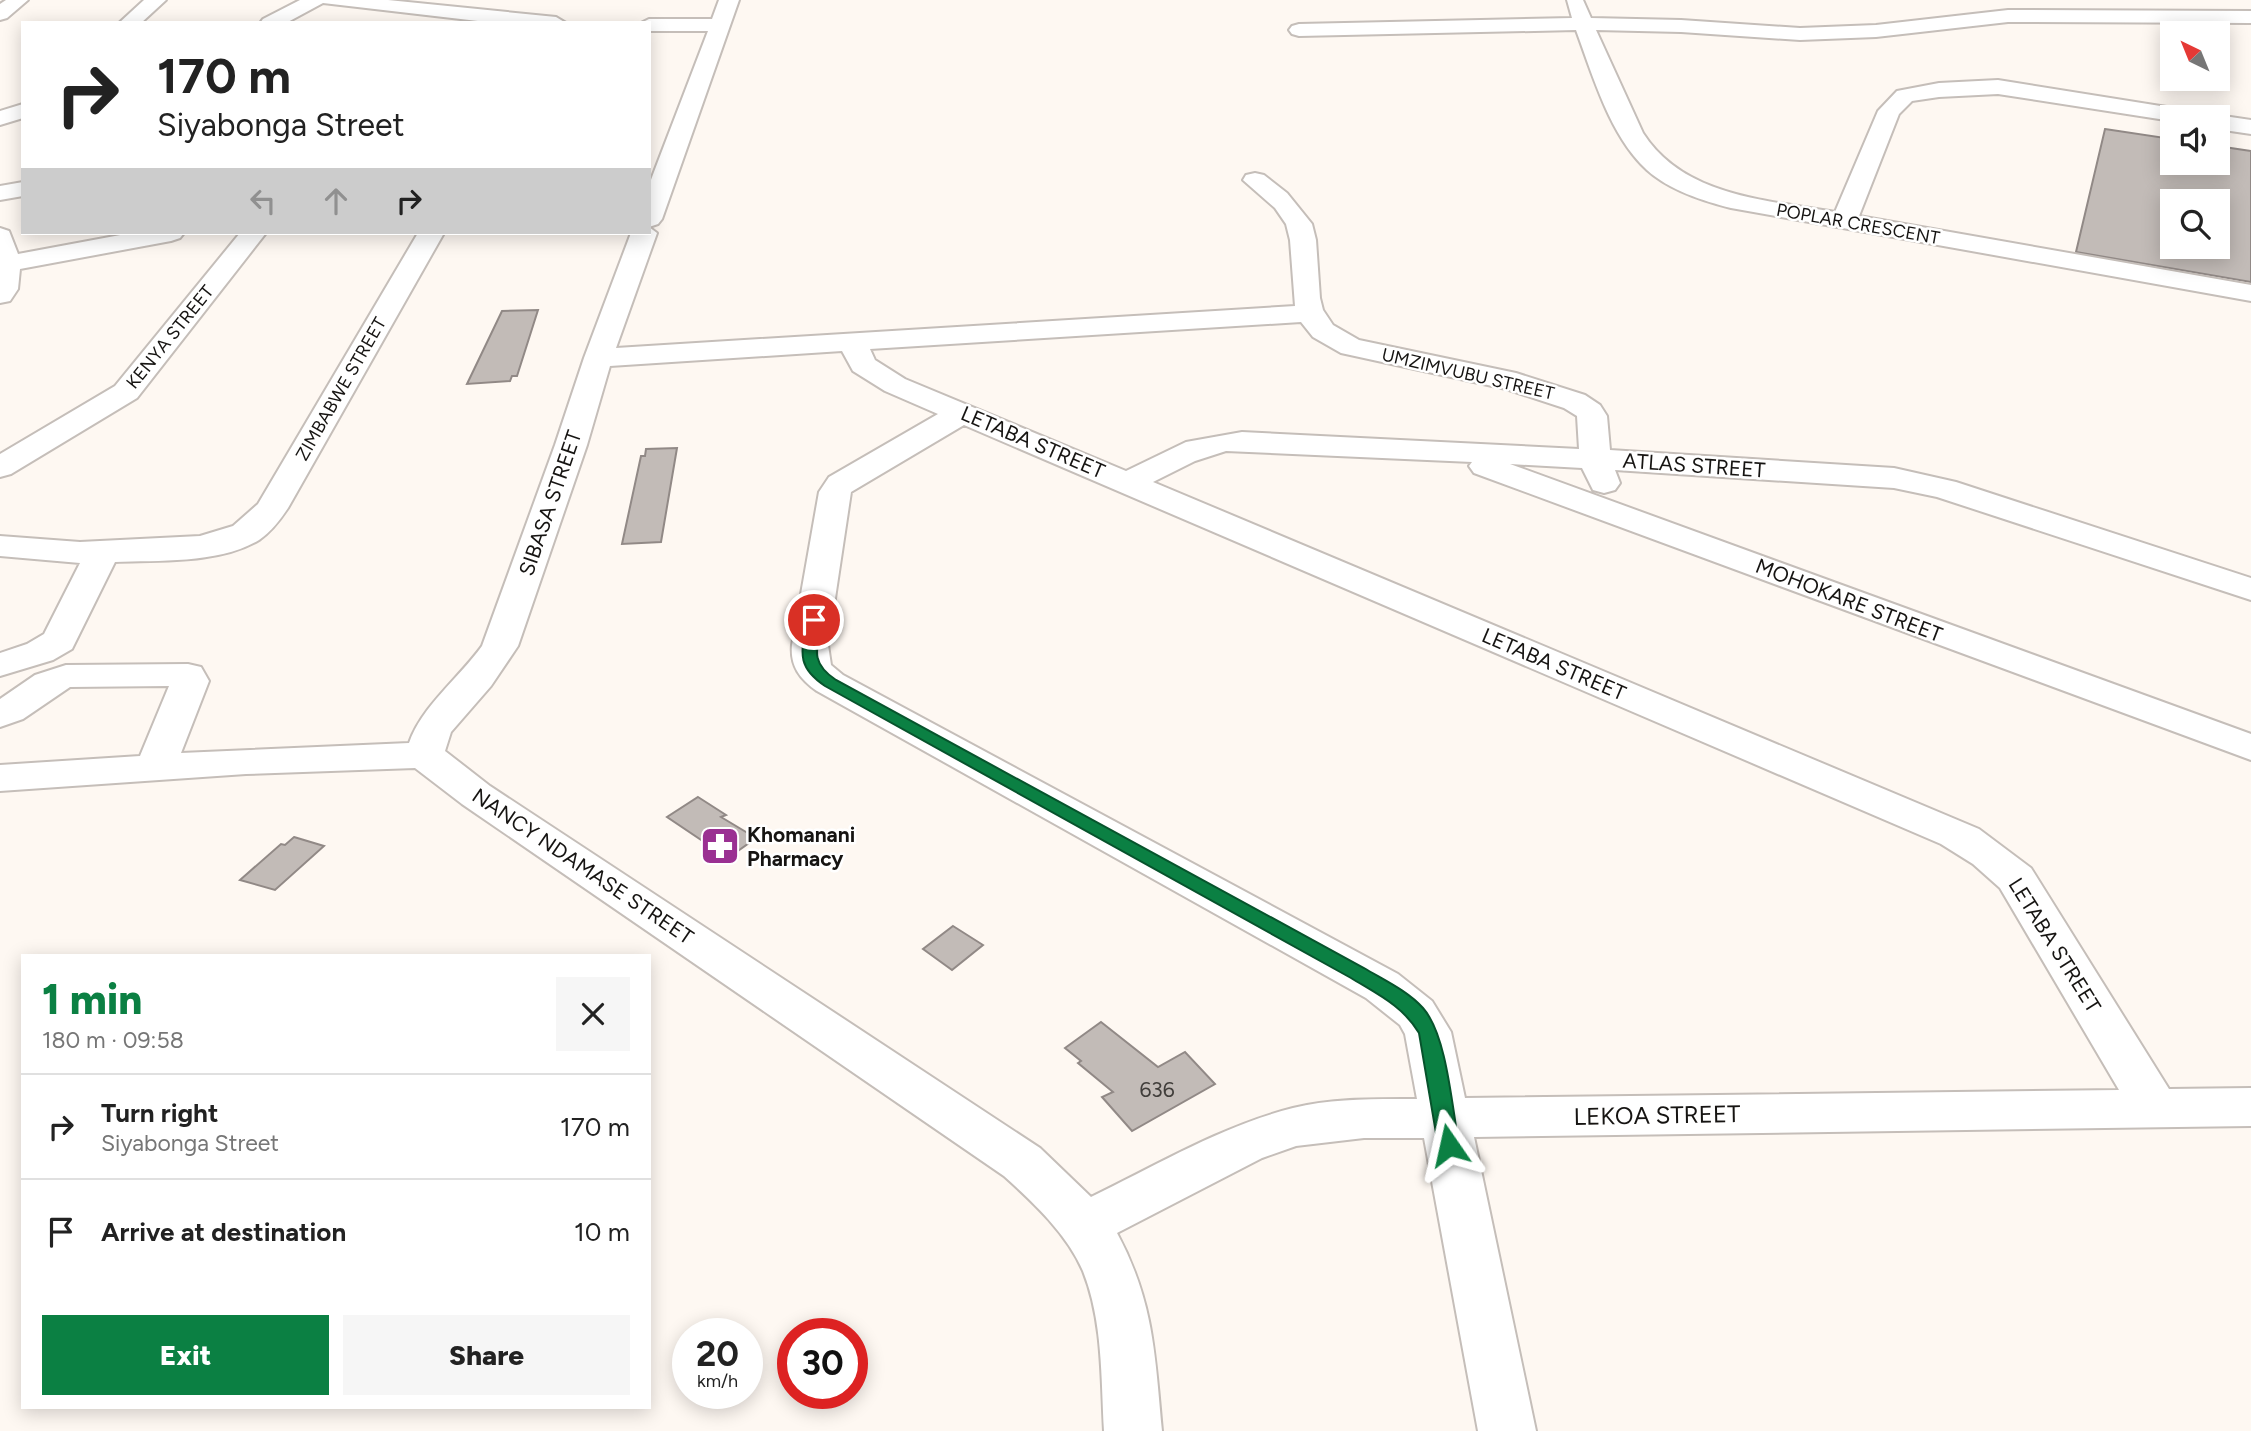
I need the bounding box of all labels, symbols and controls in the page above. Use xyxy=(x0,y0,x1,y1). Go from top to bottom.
north arrow xyxy=(2160,21,2230,91)
map controls xyxy=(2160,21,2230,259)
text: 170 m xyxy=(157,46,291,105)
icon: right xyxy=(42,49,133,140)
button: sound xyxy=(2160,105,2230,175)
text: Siyabonga Street xyxy=(157,106,405,144)
icon: left xyxy=(244,182,282,220)
icon: ahead xyxy=(317,182,355,220)
icon: right xyxy=(390,182,428,220)
button: search xyxy=(2160,189,2230,259)
street label: POPLAR CRESCENT xyxy=(1775,199,1941,249)
street label: KENYA STREET xyxy=(122,281,218,393)
street label: ZIMBABWE STREET xyxy=(291,313,391,465)
street label: UMZIMVUBU STREET xyxy=(1380,343,1557,405)
street label: LETABA STREET xyxy=(957,400,1109,484)
street label: SIBASA STREET xyxy=(513,427,587,579)
street label: ATLAS STREET xyxy=(1622,448,1767,482)
street label: MOHOKARE STREET xyxy=(1752,553,1946,647)
pin xyxy=(784,590,844,650)
icon: arrive xyxy=(795,601,833,639)
street label: LETABA STREET xyxy=(1478,622,1630,706)
street label: NANCY NDAMASE STREET xyxy=(468,783,699,950)
place label: Khomanani Pharmacy xyxy=(747,822,855,871)
pharmacy icon: Khomanani Pharmacy xyxy=(699,825,741,867)
street label: LETABA STREET xyxy=(2004,873,2107,1017)
text: 1 min xyxy=(42,974,142,1025)
button: close xyxy=(556,977,630,1051)
text: 180 m · 09:58 xyxy=(42,1026,184,1054)
house number: 636 xyxy=(1139,1077,1175,1102)
text: Turn right xyxy=(101,1097,218,1129)
street label: LEKOA STREET xyxy=(1573,1099,1741,1131)
icon: right xyxy=(42,1108,80,1146)
position arrow xyxy=(1412,1108,1486,1182)
text: 170 m xyxy=(560,1111,630,1143)
text: Siyabonga Street xyxy=(101,1129,279,1157)
icon: arrive xyxy=(42,1213,80,1251)
text: Arrive at destination xyxy=(101,1216,346,1248)
text: 10 m xyxy=(574,1216,630,1248)
button: Exit xyxy=(42,1315,329,1395)
button: Share xyxy=(343,1315,630,1395)
speed limit sign: 30 xyxy=(777,1318,868,1409)
text: 20 xyxy=(696,1333,739,1375)
text: km/h xyxy=(697,1370,738,1392)

